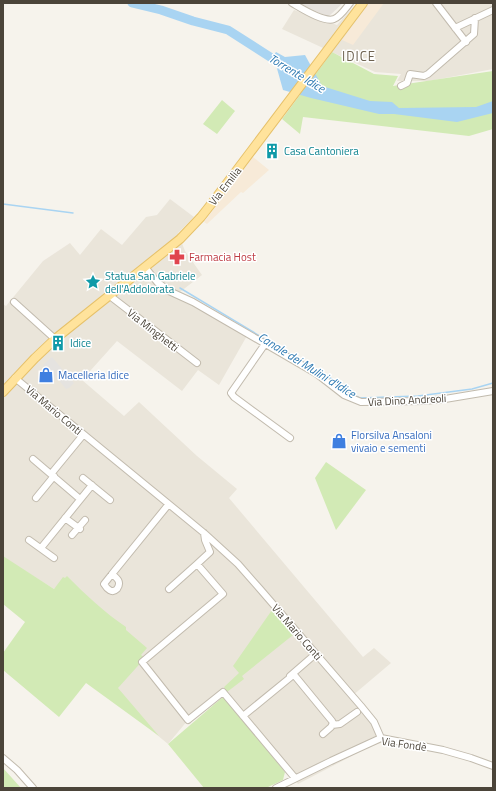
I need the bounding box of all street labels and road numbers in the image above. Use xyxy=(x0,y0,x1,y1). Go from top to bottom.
street label: Via Emilia xyxy=(205,163,245,209)
street label: Via Minghetti xyxy=(124,305,182,355)
street label: Via Mario Conti xyxy=(22,381,86,439)
street label: Via Dino Andreoli xyxy=(367,390,447,410)
street label: Via Mario Conti xyxy=(268,600,326,664)
street label: Via Fondè xyxy=(380,733,428,755)

